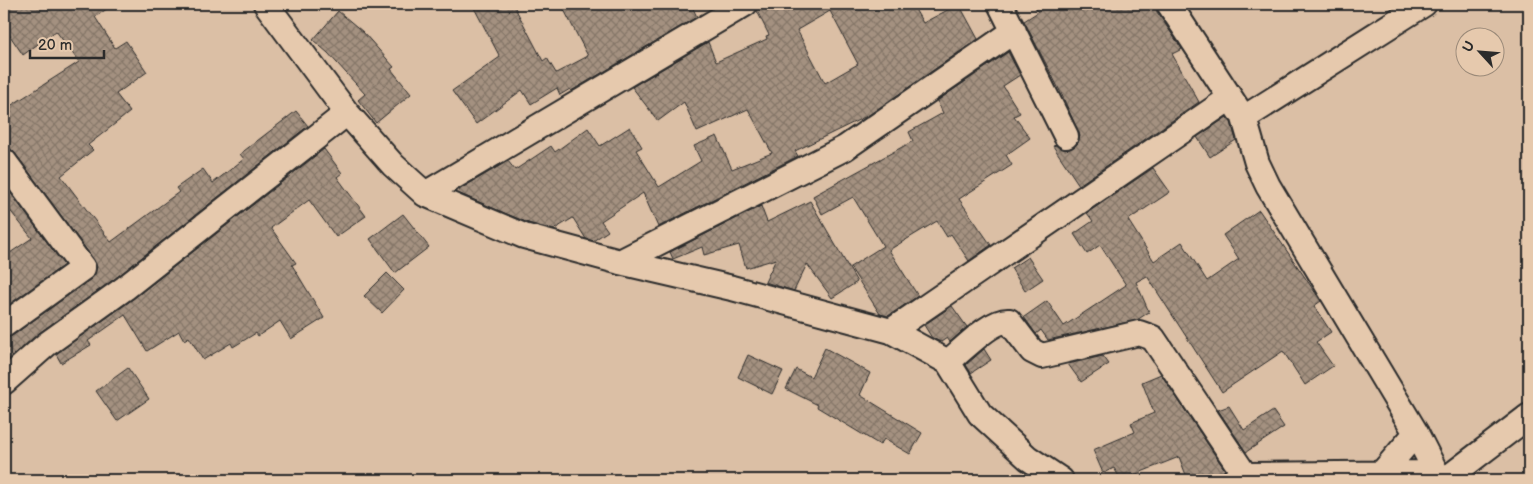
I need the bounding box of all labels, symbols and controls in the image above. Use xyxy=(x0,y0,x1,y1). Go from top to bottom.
scale bar xyxy=(30,28,104,60)
north arrow xyxy=(1456,28,1506,78)
text: 20 m xyxy=(38,36,72,55)
text: U xyxy=(1459,38,1479,55)

